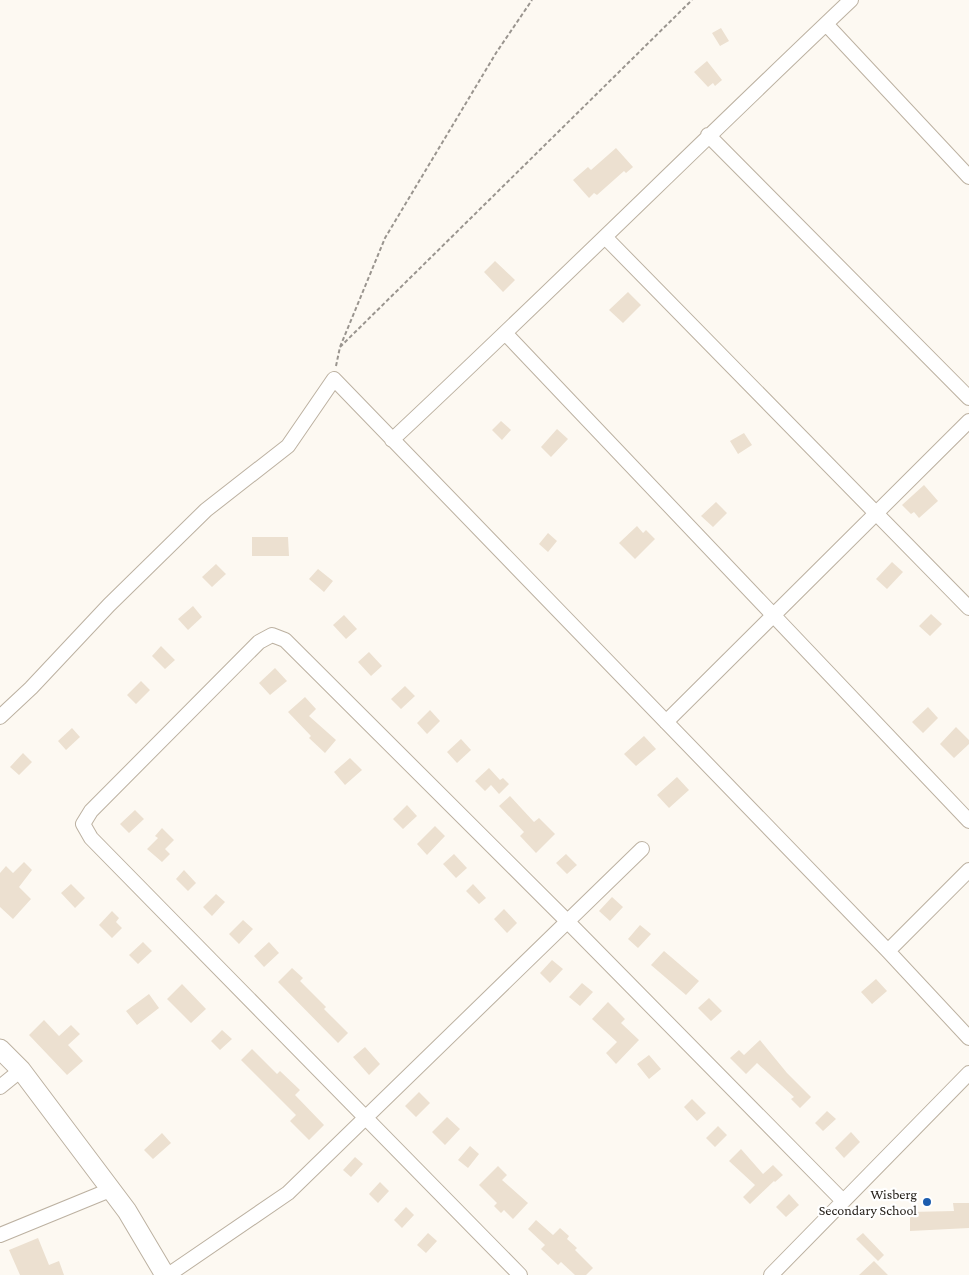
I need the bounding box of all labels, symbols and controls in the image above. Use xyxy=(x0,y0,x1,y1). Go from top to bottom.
place label: Wisberg Secondary School xyxy=(819,1186,917,1218)
marker: Wisberg Secondary School xyxy=(921,1196,933,1208)

